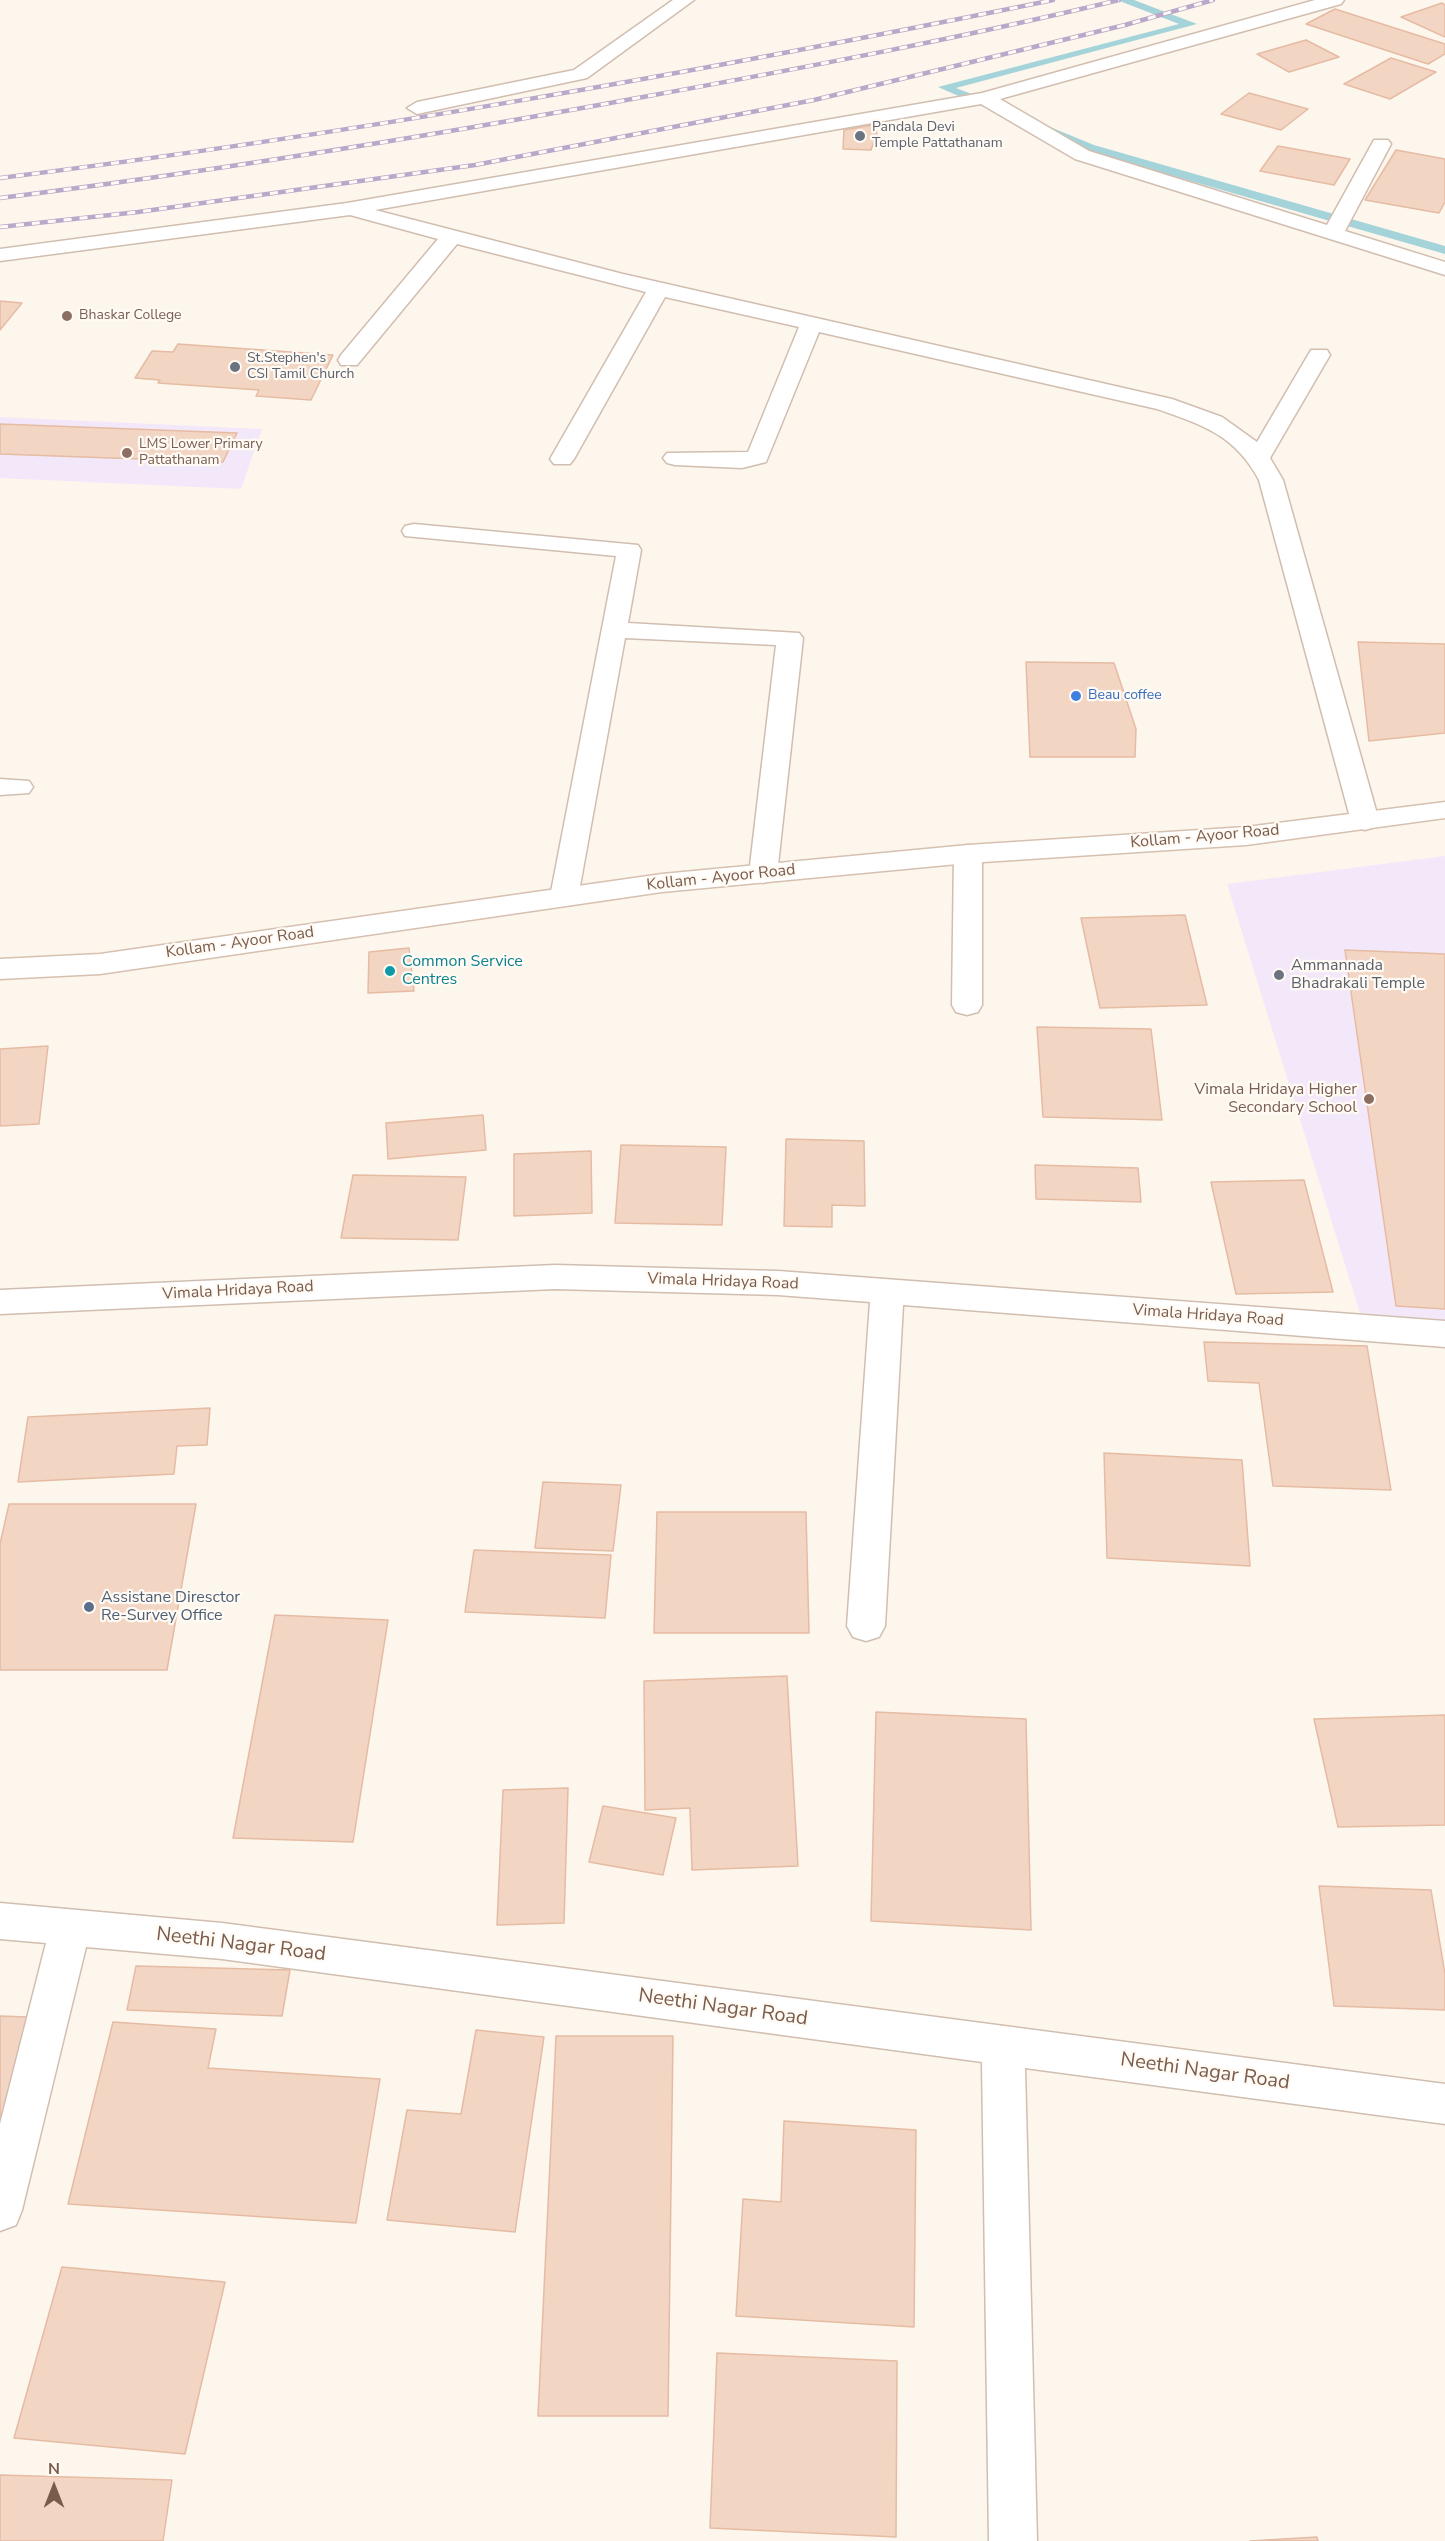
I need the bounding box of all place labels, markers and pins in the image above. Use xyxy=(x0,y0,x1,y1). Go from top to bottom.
place label: Pandala Devi Temple Pattathanam xyxy=(872,120,1003,152)
marker: Pandala Devi Temple Pattathanam xyxy=(853,129,867,143)
place label: Bhaskar College xyxy=(79,308,182,324)
marker: Bhaskar College xyxy=(60,309,74,323)
place label: St.Stephen's CSI Tamil Church xyxy=(247,351,354,384)
marker: St.Stephen's CSI Tamil Church xyxy=(228,360,242,374)
place label: LMS Lower Primary Pattathanam xyxy=(139,437,263,470)
marker: LMS Lower Primary Pattathanam xyxy=(120,446,134,460)
place label: Beau coffee xyxy=(1088,688,1162,704)
marker: Beau coffee xyxy=(1069,689,1083,703)
place label: Common Service Centres xyxy=(402,952,523,990)
place label: Ammannada Bhadrakali Temple xyxy=(1291,956,1425,994)
marker: Common Service Centres xyxy=(383,964,397,978)
marker: Ammannada Bhadrakali Temple xyxy=(1272,968,1286,982)
place label: Vimala Hridaya Higher Secondary School xyxy=(1194,1080,1357,1118)
marker: Vimala Hridaya Higher Secondary School xyxy=(1362,1092,1376,1106)
place label: Assistane Diresctor Re-Survey Office xyxy=(101,1588,240,1626)
marker: Assistane Diresctor Re-Survey Office xyxy=(82,1600,96,1614)

